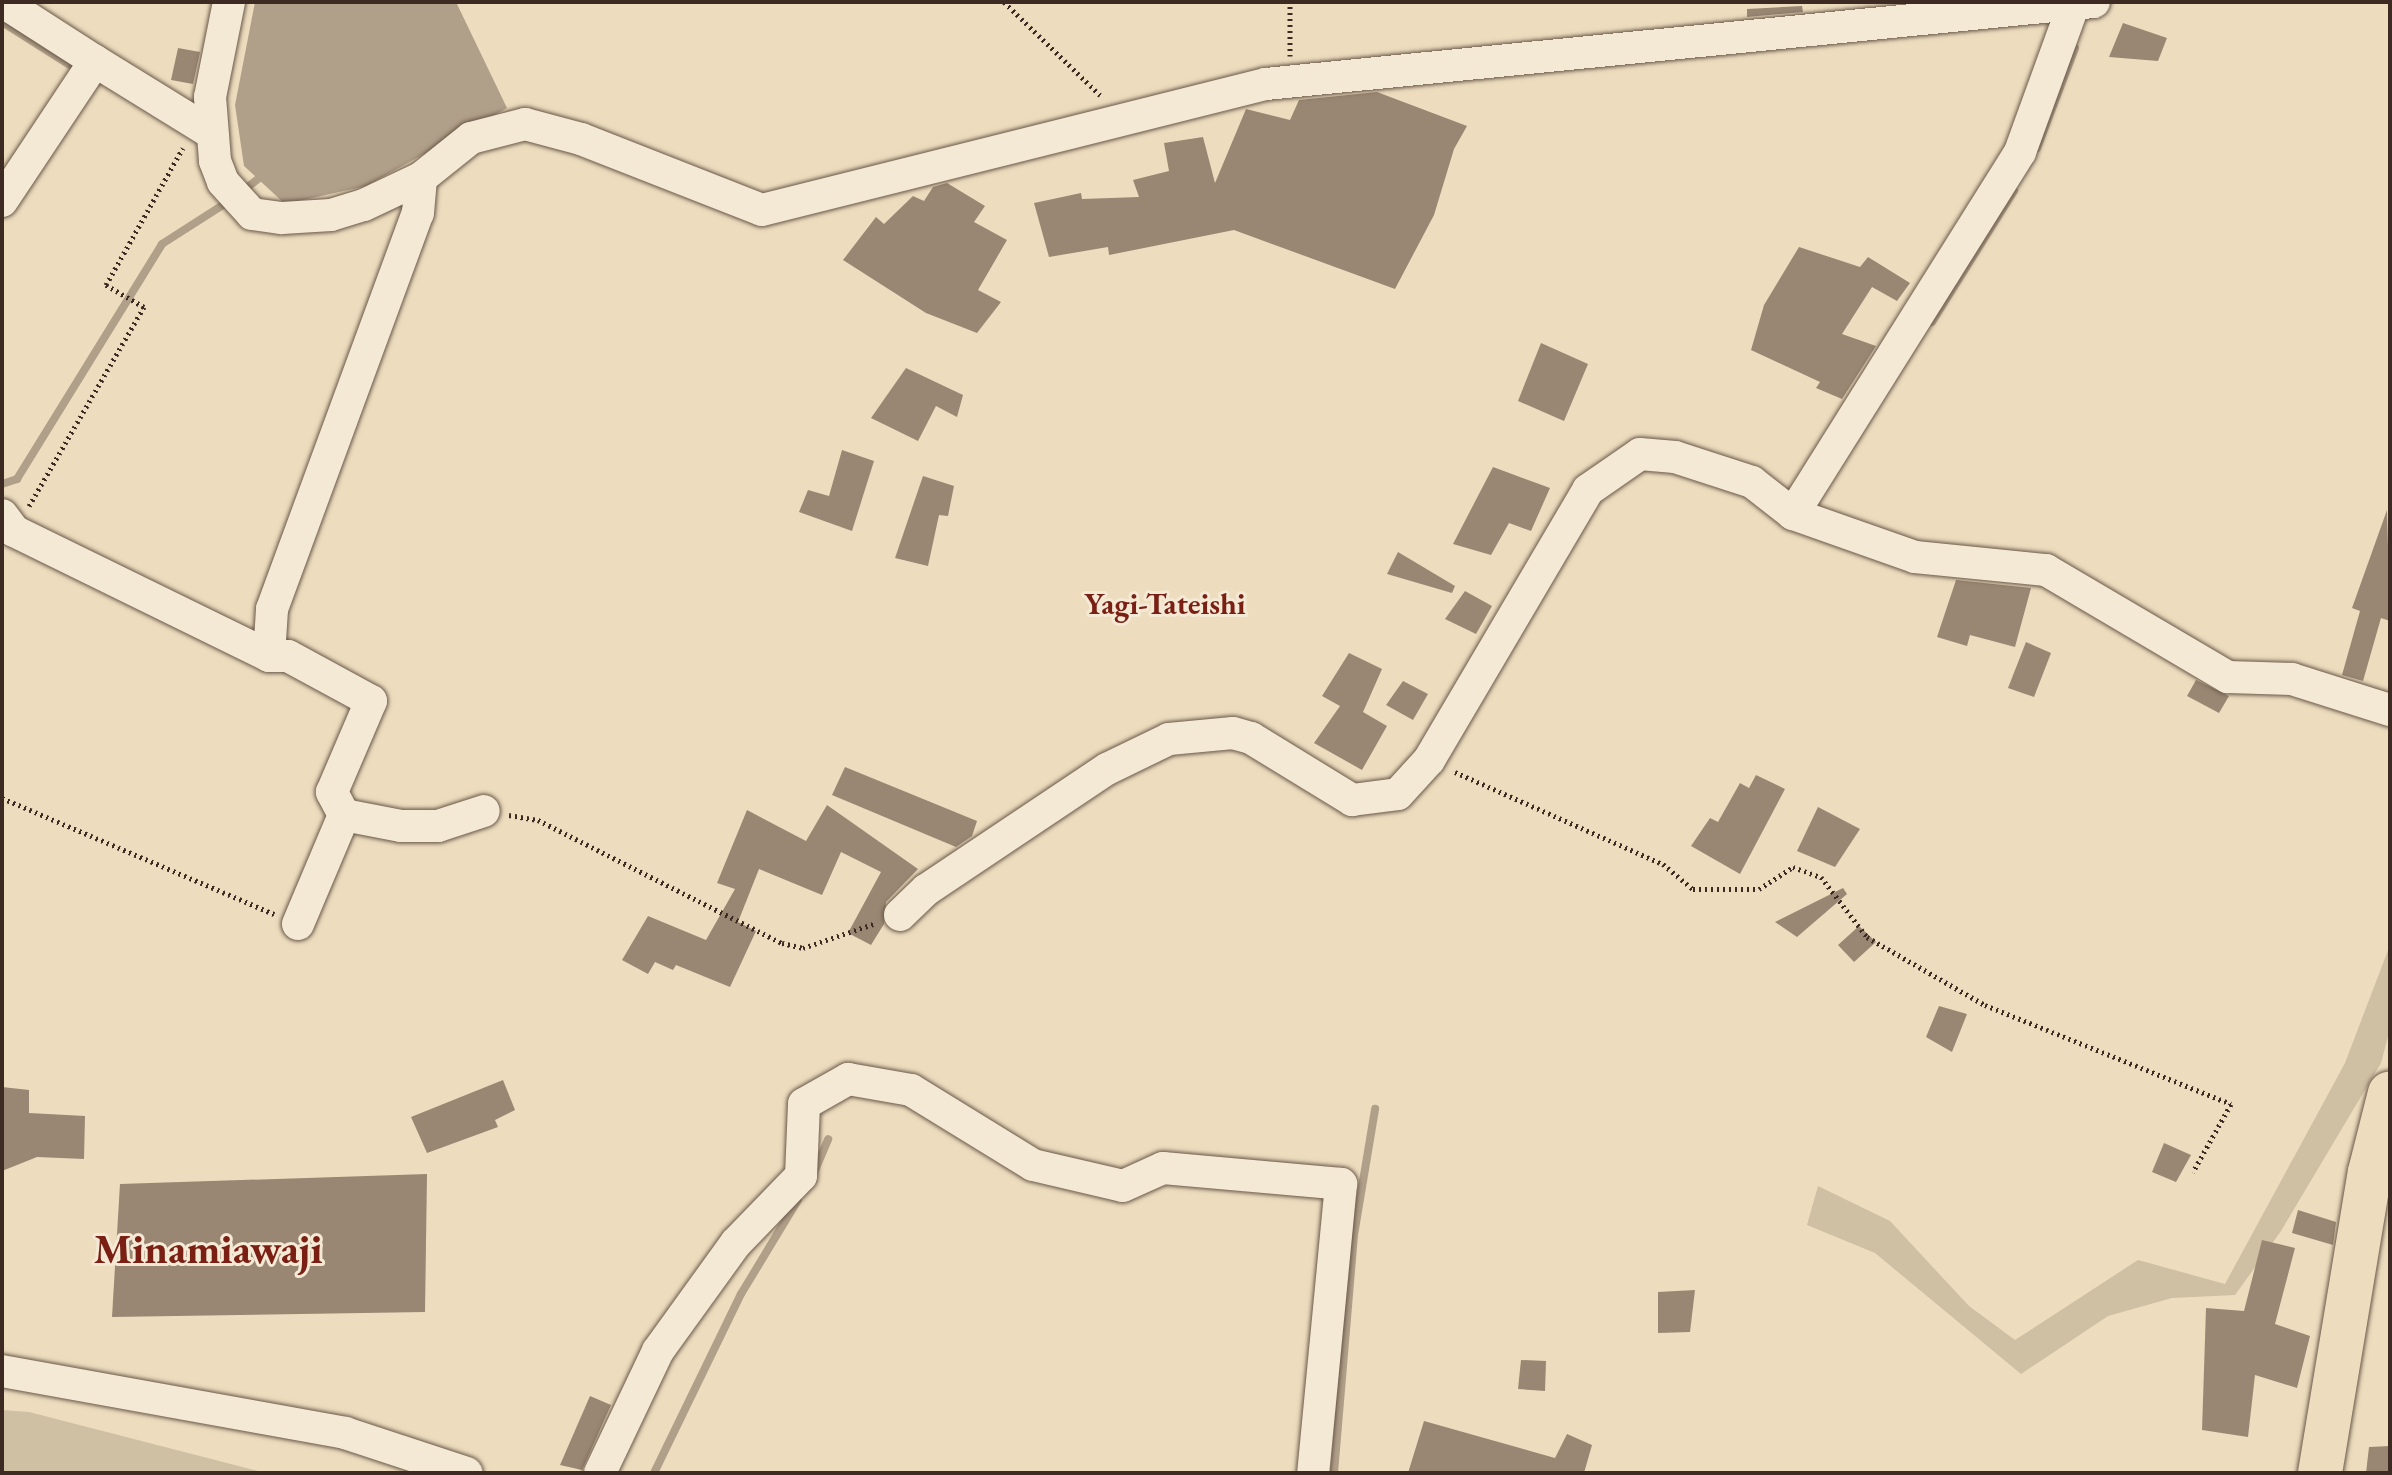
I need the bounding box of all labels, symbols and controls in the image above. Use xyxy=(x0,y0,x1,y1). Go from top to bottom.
district label: Yagi-Tateishi xyxy=(1084,586,1246,622)
district label: Minamiawaji xyxy=(93,1224,323,1274)

